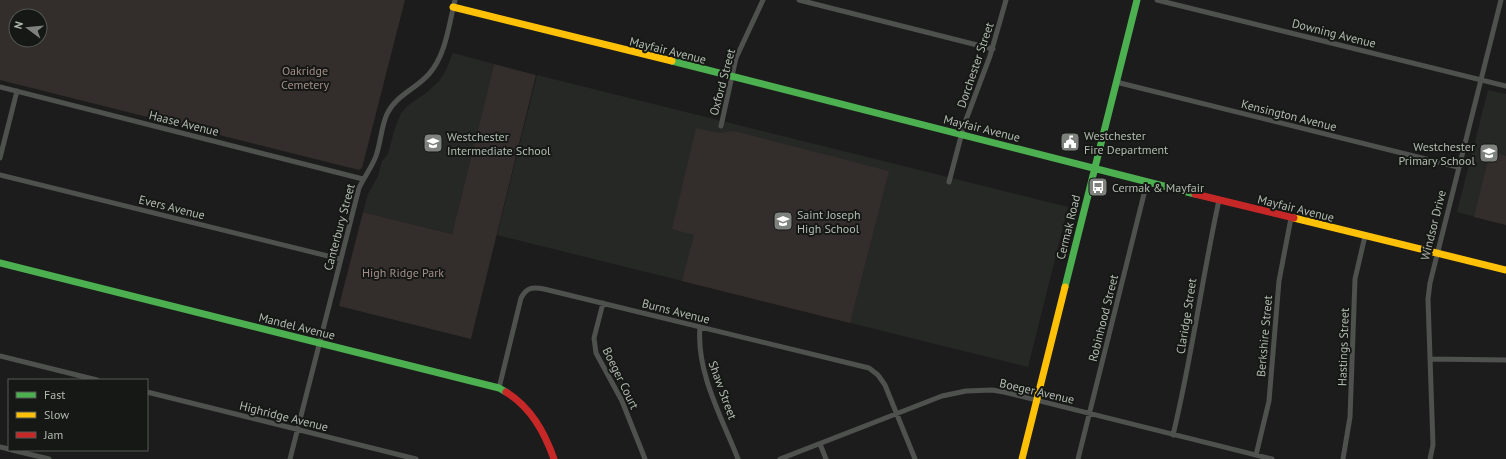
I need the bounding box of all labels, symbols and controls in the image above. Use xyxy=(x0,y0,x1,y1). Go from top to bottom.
north arrow xyxy=(8,8,48,48)
street label: Downing Avenue xyxy=(1290,15,1378,51)
text: N xyxy=(11,20,26,31)
street label: Dorchester Street xyxy=(953,20,997,110)
street label: Mayfair Avenue xyxy=(628,33,708,67)
street label: Oxford Street xyxy=(706,47,738,117)
park label: Oakridge Cemetery xyxy=(281,63,329,92)
street label: Kensington Avenue xyxy=(1240,96,1338,134)
street label: Haase Avenue xyxy=(148,107,220,139)
street label: Mayfair Avenue xyxy=(942,111,1022,145)
place label: Westchester Fire Department xyxy=(1084,128,1168,157)
place label: Westchester Intermediate School xyxy=(447,129,551,158)
public building icon: Westchester Fire Department xyxy=(1059,131,1081,153)
school or university icon: Westchester Intermediate School xyxy=(422,132,444,154)
place label: Westchester Primary School xyxy=(1399,139,1475,168)
school or university icon: Westchester Primary School xyxy=(1478,142,1500,164)
bus stop icon: Cermak & Mayfair xyxy=(1087,176,1109,198)
place label: Cermak & Mayfair xyxy=(1112,180,1204,195)
street label: Canterbury Street xyxy=(320,182,358,272)
street label: Windsor Drive xyxy=(1417,188,1449,262)
street label: Mayfair Avenue xyxy=(1256,191,1336,225)
street label: Evers Avenue xyxy=(137,192,207,222)
street label: Cermak Road xyxy=(1053,193,1083,261)
place label: Saint Joseph High School xyxy=(797,207,861,236)
school or university icon: Saint Joseph High School xyxy=(772,210,794,232)
park label: High Ridge Park xyxy=(362,265,444,280)
street label: Robinhood Street xyxy=(1085,273,1121,363)
street label: Claridge Street xyxy=(1173,277,1199,355)
street label: Burns Avenue xyxy=(640,295,712,327)
street label: Berkshire Street xyxy=(1253,295,1275,377)
street label: Hastings Street xyxy=(1334,308,1352,386)
street label: Mandel Avenue xyxy=(257,309,337,343)
street label: Boeger Court xyxy=(600,345,642,411)
street label: Shaw Street xyxy=(705,359,741,421)
street label: Boeger Avenue xyxy=(998,375,1076,407)
legend xyxy=(8,379,148,451)
text: Fast xyxy=(44,387,65,402)
street label: Highridge Avenue xyxy=(238,398,330,434)
text: Slow xyxy=(44,407,69,422)
text: Jam xyxy=(43,427,63,442)

